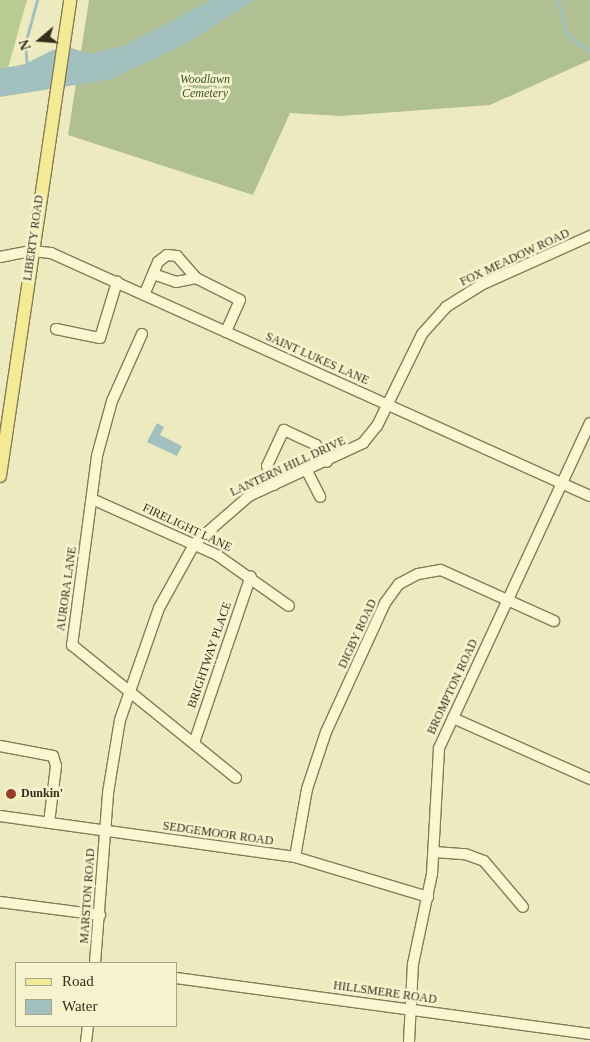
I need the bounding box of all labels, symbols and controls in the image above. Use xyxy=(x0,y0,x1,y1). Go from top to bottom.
north arrow xyxy=(15,15,65,65)
text: N xyxy=(17,38,34,52)
park label: Woodlawn Cemetery xyxy=(180,73,230,101)
street label: LIBERTY ROAD xyxy=(21,194,47,282)
street label: FOX MEADOW ROAD xyxy=(458,226,572,290)
street label: SAINT LUKES LANE xyxy=(263,330,371,388)
street label: LANTERN HILL DRIVE xyxy=(228,434,348,500)
street label: FIRELIGHT LANE xyxy=(140,501,234,555)
street label: AURORA LANE xyxy=(54,546,80,632)
street label: DIGBY ROAD xyxy=(336,597,380,671)
street label: BRIGHTWAY PLACE xyxy=(185,600,235,710)
street label: BROMPTON ROAD xyxy=(425,637,481,737)
place label: Dunkin' xyxy=(21,787,63,801)
marker: Dunkin' xyxy=(5,788,17,800)
street label: SEDGEMOOR ROAD xyxy=(162,819,274,849)
street label: MARSTON ROAD xyxy=(77,848,99,944)
legend xyxy=(15,962,178,1027)
text: Road xyxy=(62,973,94,989)
street label: HILLSMERE ROAD xyxy=(332,979,438,1007)
text: Water xyxy=(62,998,97,1014)

